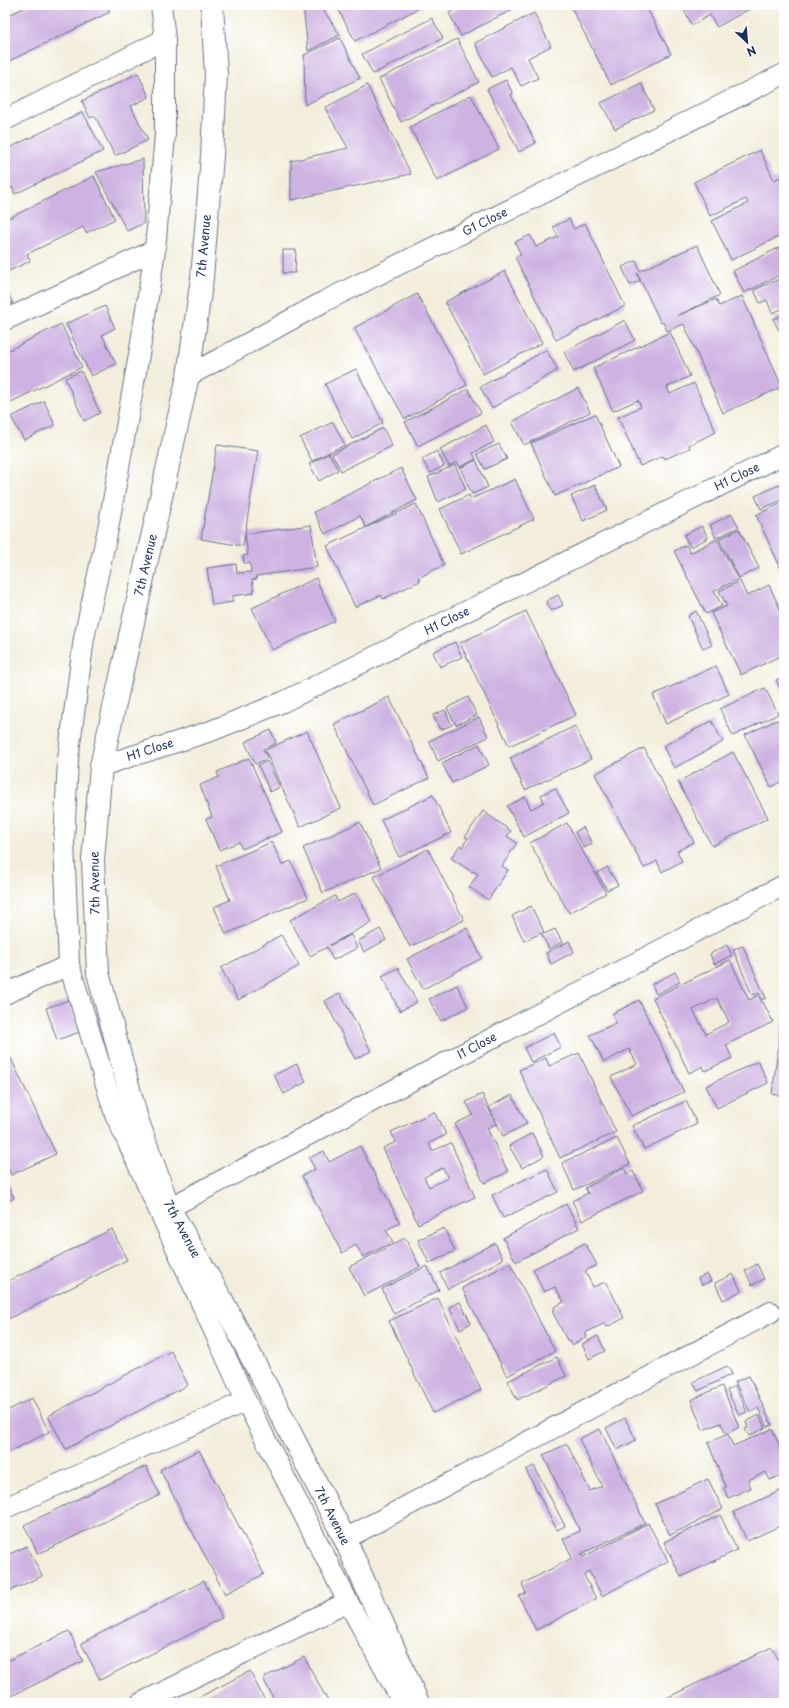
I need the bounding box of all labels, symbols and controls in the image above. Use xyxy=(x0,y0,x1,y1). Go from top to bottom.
north arrow xyxy=(727,22,767,62)
text: N xyxy=(744,42,759,61)
street label: G1 Close xyxy=(459,202,510,240)
street label: 7th Avenue xyxy=(191,213,215,278)
street label: H1 Close xyxy=(711,457,762,495)
street label: 7th Avenue xyxy=(129,531,161,598)
street label: H1 Close xyxy=(421,601,472,639)
street label: H1 Close xyxy=(124,733,175,765)
street label: 7th Avenue xyxy=(84,851,104,915)
street label: I1 Close xyxy=(454,1027,500,1063)
street label: 7th Avenue xyxy=(160,1196,206,1261)
street label: 7th Avenue xyxy=(311,1483,355,1548)

